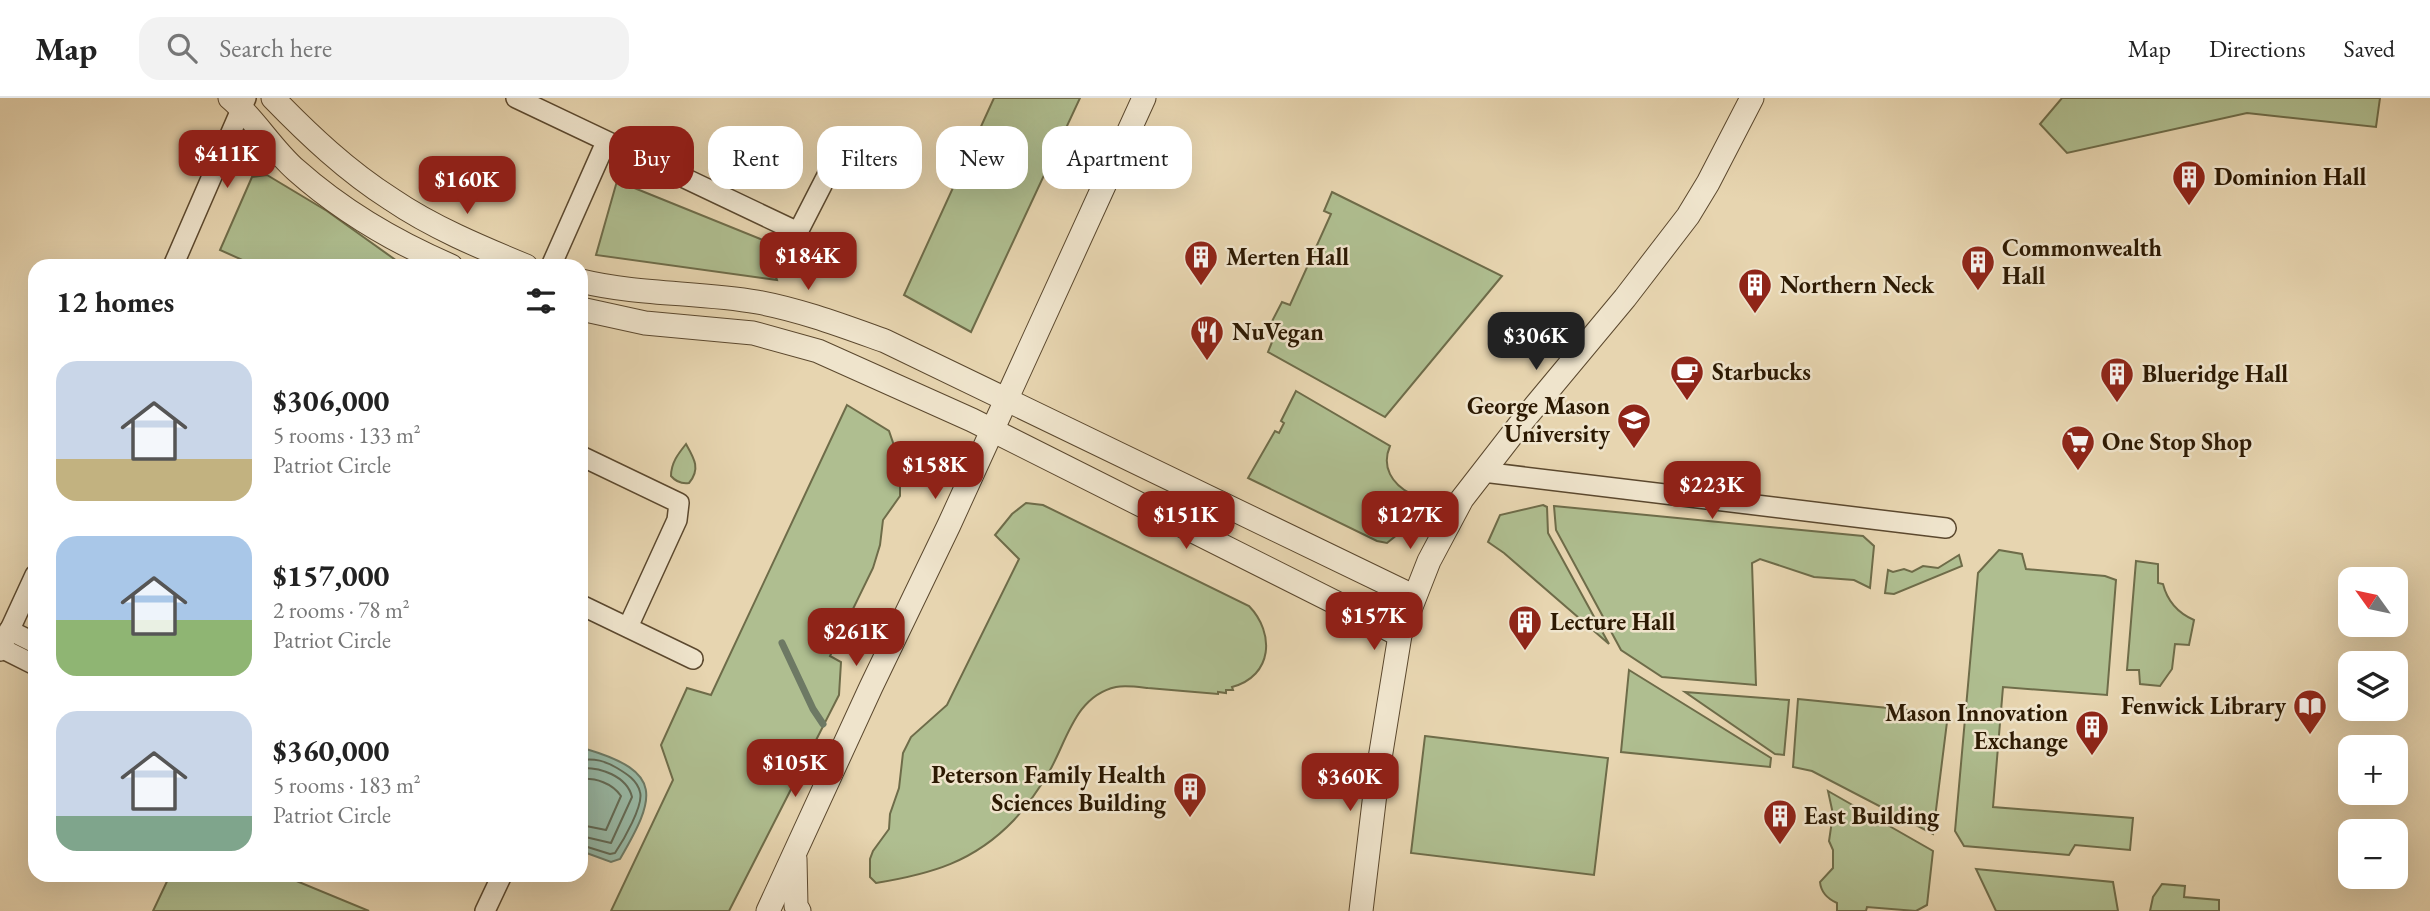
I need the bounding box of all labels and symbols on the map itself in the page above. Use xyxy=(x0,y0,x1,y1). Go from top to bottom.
pin: $411K xyxy=(178,130,276,190)
pin: $160K xyxy=(418,156,516,216)
building icon: Dominion Hall xyxy=(2170,158,2208,207)
place label: Dominion Hall xyxy=(2214,161,2366,192)
pin: $184K xyxy=(759,232,857,292)
place label: Commonwealth Hall xyxy=(2002,232,2162,291)
building icon: Merten Hall xyxy=(1182,238,1220,287)
place label: Merten Hall xyxy=(1226,241,1349,272)
building icon: Commonwealth Hall xyxy=(1959,243,1997,292)
building icon: Northern Neck xyxy=(1736,266,1774,315)
place label: Northern Neck xyxy=(1780,269,1935,300)
restaurant icon: NuVegan xyxy=(1188,313,1226,362)
pin: $306K xyxy=(1487,313,1585,372)
place label: NuVegan xyxy=(1232,316,1324,348)
cafe icon: Starbucks xyxy=(1668,353,1706,402)
building icon: Blueridge Hall xyxy=(2098,355,2136,404)
place label: Starbucks xyxy=(1712,356,1811,387)
place label: Blueridge Hall xyxy=(2142,358,2288,390)
place label: George Mason University xyxy=(1467,390,1610,450)
school or university icon: George Mason University xyxy=(1615,401,1653,450)
supermarket icon: One Stop Shop xyxy=(2059,423,2097,472)
place label: One Stop Shop xyxy=(2102,426,2252,457)
pin: $158K xyxy=(886,442,984,501)
pin: $223K xyxy=(1663,462,1761,521)
pin: $151K xyxy=(1137,491,1235,551)
pin: $127K xyxy=(1361,491,1459,551)
north arrow xyxy=(2338,567,2408,637)
pin: $157K xyxy=(1325,592,1423,652)
building icon: Lecture Hall xyxy=(1506,603,1544,652)
place label: Lecture Hall xyxy=(1550,606,1675,637)
pin: $261K xyxy=(807,608,905,668)
library icon: Fenwick Library xyxy=(2291,687,2329,736)
place label: Fenwick Library xyxy=(2121,690,2286,722)
place label: Mason Innovation Exchange xyxy=(1885,697,2068,757)
building icon: Mason Innovation Exchange xyxy=(2073,708,2111,757)
pin: $105K xyxy=(746,740,844,799)
pin: $360K xyxy=(1301,754,1399,813)
place label: Peterson Family Health Sciences Building xyxy=(931,759,1167,819)
building icon: Peterson Family Health Sciences Building xyxy=(1171,770,1209,819)
building icon: East Building xyxy=(1761,797,1799,846)
place label: East Building xyxy=(1804,800,1940,832)

